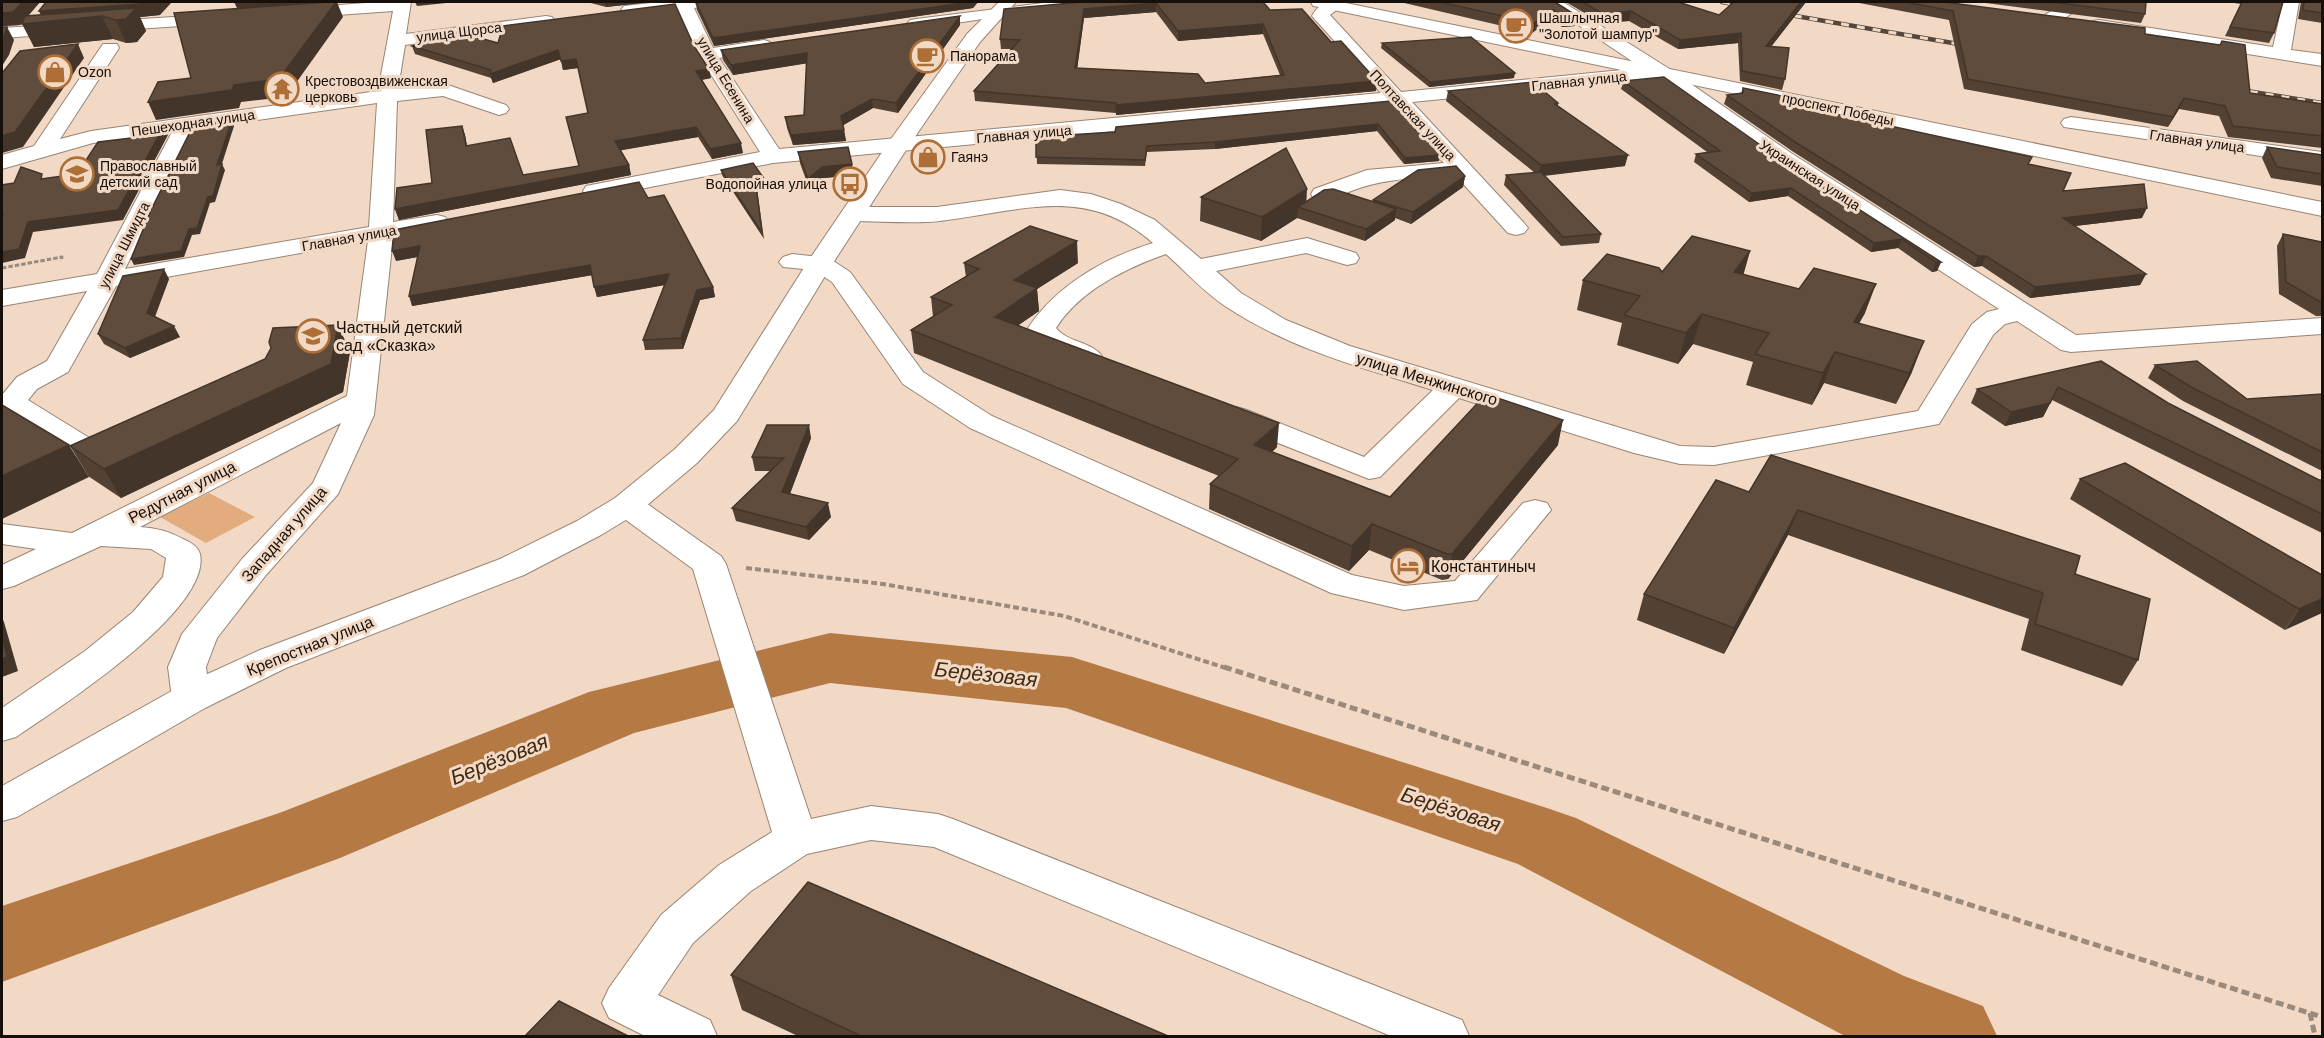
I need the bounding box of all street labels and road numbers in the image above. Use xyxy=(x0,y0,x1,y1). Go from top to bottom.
street label: улица Щорса xyxy=(415,19,503,45)
street label: улица Есенина xyxy=(694,34,758,126)
street label: Полтавская улица xyxy=(1367,66,1459,164)
street label: Главная улица xyxy=(1531,68,1628,94)
street label: проспект Победы xyxy=(1781,89,1895,129)
street label: Пешеходная улица xyxy=(130,106,256,140)
street label: Главная улица xyxy=(976,122,1073,146)
street label: Главная улица xyxy=(2149,126,2246,156)
street label: Украинская улица xyxy=(1757,137,1863,214)
street label: улица Шмидта xyxy=(95,199,153,291)
street label: Главная улица xyxy=(301,222,398,254)
street label: улица Менжинского xyxy=(1354,349,1500,409)
street label: Редутная улица xyxy=(126,458,239,526)
street label: Западная улица xyxy=(238,483,330,585)
street label: Крепостная улица xyxy=(244,613,376,679)

